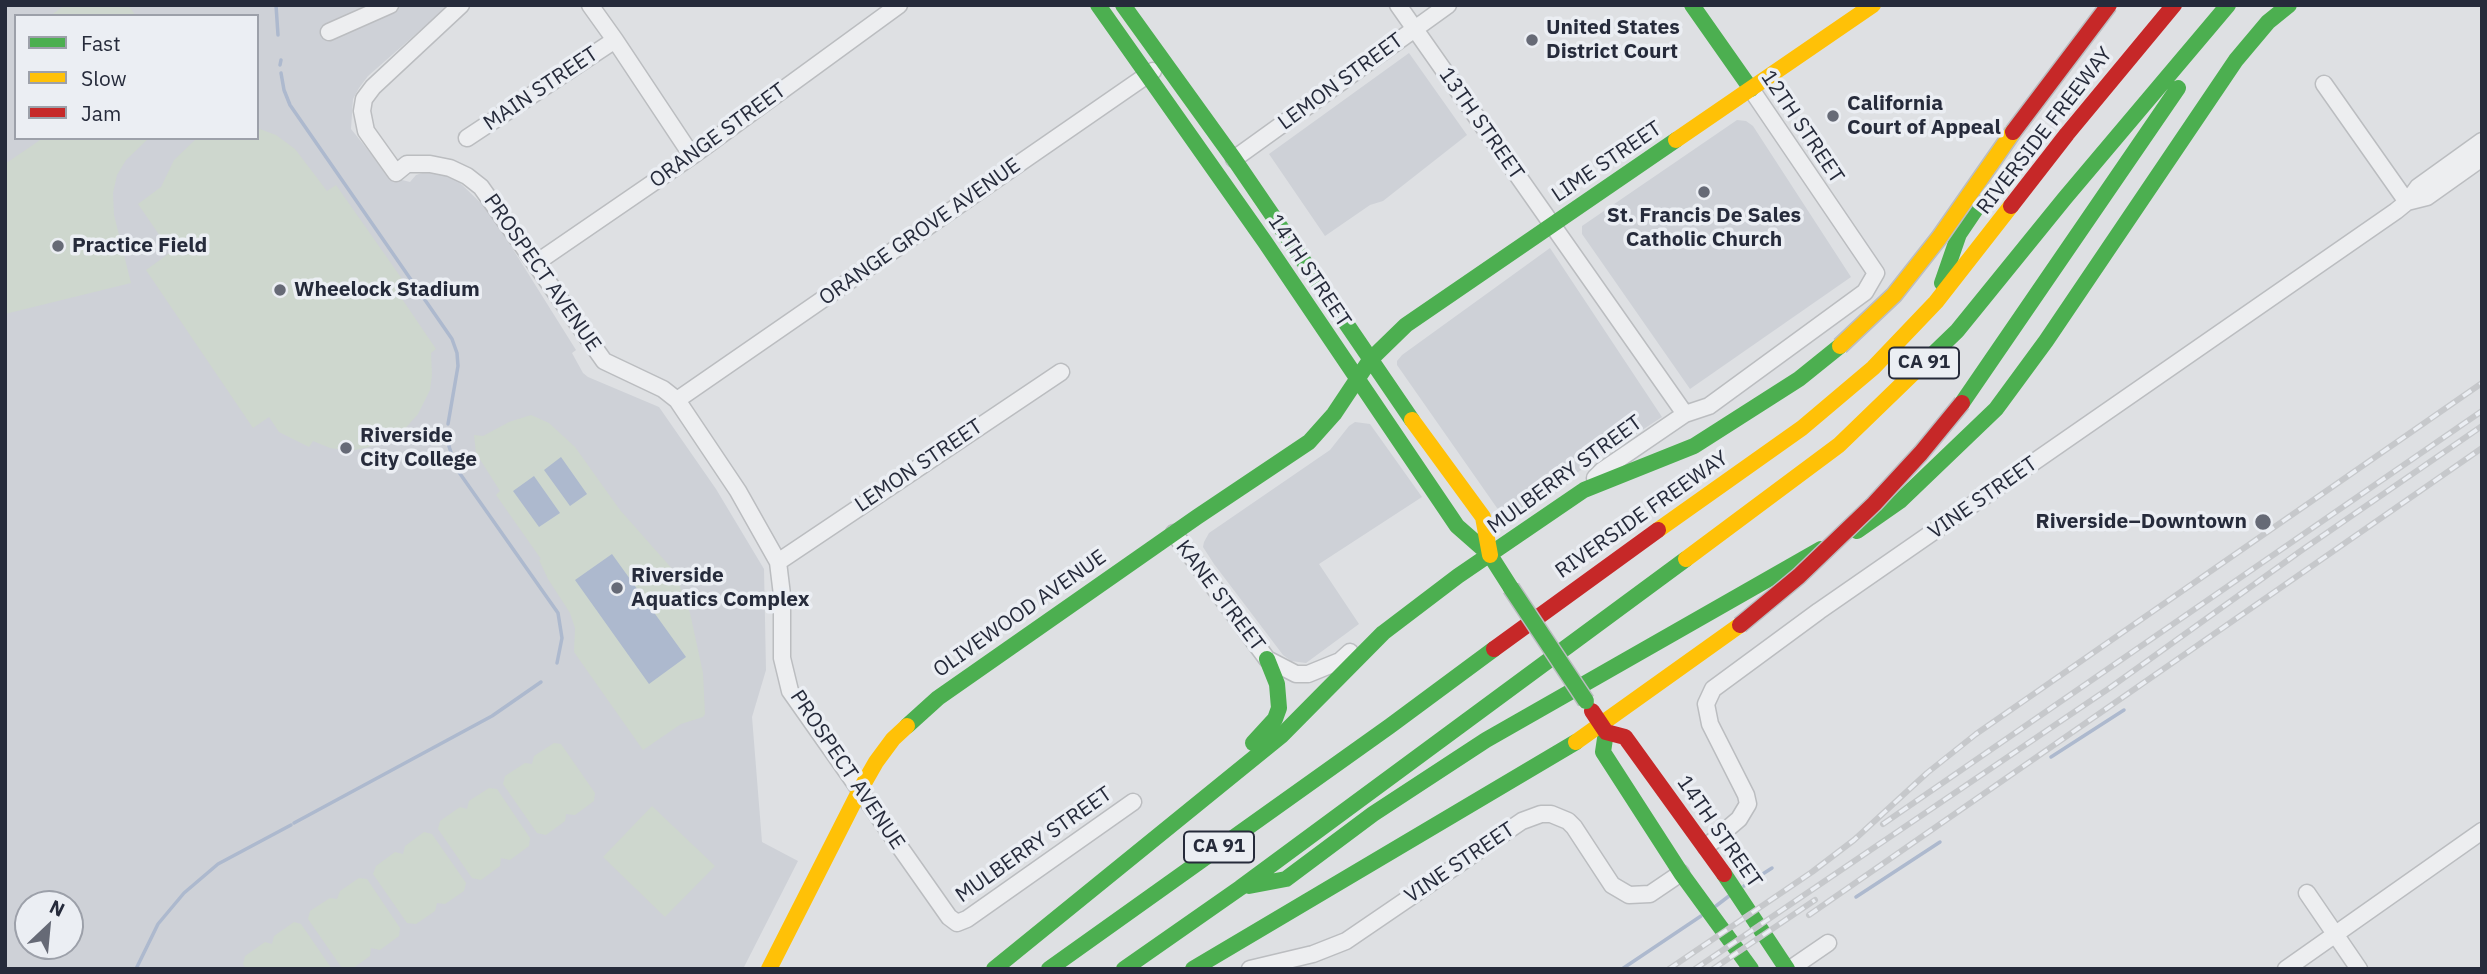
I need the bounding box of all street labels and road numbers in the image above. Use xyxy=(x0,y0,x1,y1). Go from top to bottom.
street label: LEMON STREET xyxy=(1274,28,1408,136)
street label: MAIN STREET xyxy=(479,41,603,137)
street label: RIVERSIDE FREEWAY xyxy=(1972,42,2118,220)
street label: 13TH STREET xyxy=(1433,63,1529,185)
street label: 12TH STREET xyxy=(1755,66,1849,188)
street label: ORANGE STREET xyxy=(645,78,791,194)
street label: LIME STREET xyxy=(1547,116,1667,208)
street label: ORANGE GROVE AVENUE xyxy=(815,153,1025,311)
street label: PROSPECT AVENUE xyxy=(478,189,606,357)
street label: 14TH STREET xyxy=(1262,210,1356,332)
road number: CA 91 xyxy=(1889,348,1959,378)
street label: MULBERRY STREET xyxy=(1483,410,1647,540)
street label: LEMON STREET xyxy=(850,414,988,518)
street label: RIVERSIDE FREEWAY xyxy=(1551,446,1733,584)
street label: VINE STREET xyxy=(1924,451,2042,545)
street label: KANE STREET xyxy=(1170,535,1270,657)
street label: OLIVEWOOD AVENUE xyxy=(929,545,1111,683)
street label: PROSPECT AVENUE xyxy=(784,685,910,855)
street label: 14TH STREET xyxy=(1671,771,1767,893)
street label: MULBERRY STREET xyxy=(951,782,1117,908)
street label: VINE STREET xyxy=(1400,817,1520,909)
road number: CA 91 xyxy=(1184,832,1254,862)

